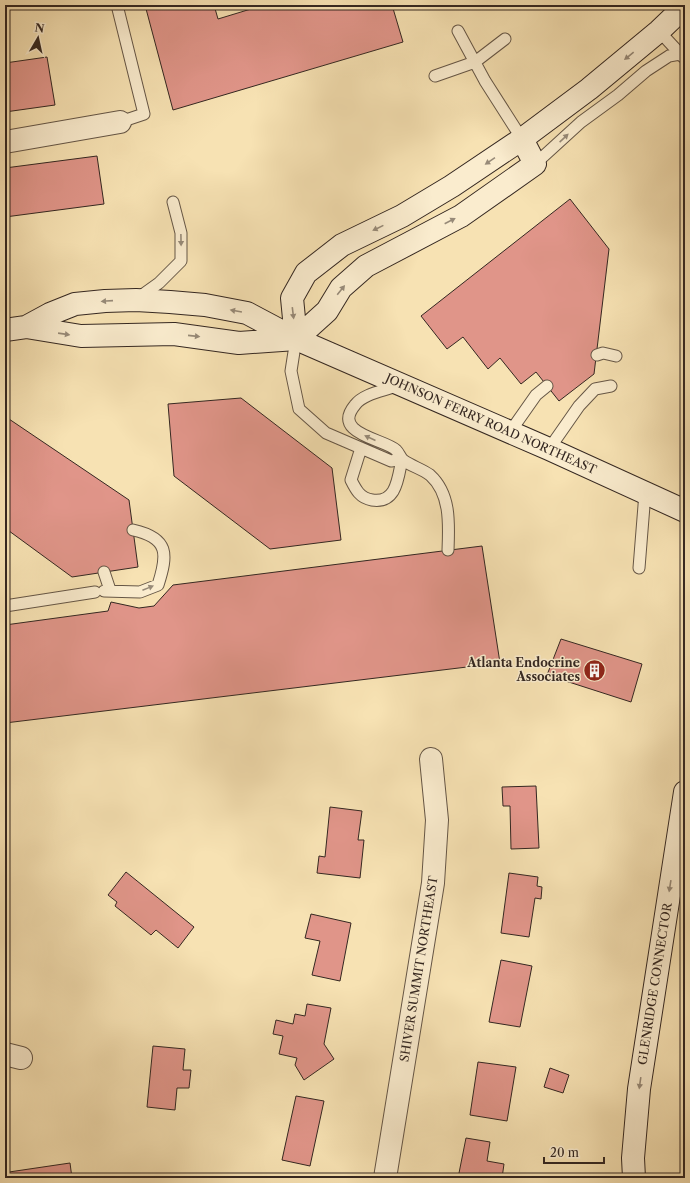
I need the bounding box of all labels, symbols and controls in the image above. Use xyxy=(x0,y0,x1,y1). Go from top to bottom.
north arrow xyxy=(18,18,58,58)
text: N xyxy=(34,20,46,36)
one-way arrow xyxy=(623,52,634,61)
one-way arrow xyxy=(559,133,569,142)
one-way arrow xyxy=(485,157,495,165)
one-way arrow xyxy=(445,218,456,225)
one-way arrow xyxy=(373,224,384,231)
one-way arrow xyxy=(178,234,184,247)
one-way arrow xyxy=(337,284,345,295)
one-way arrow xyxy=(100,298,113,304)
one-way arrow xyxy=(290,307,297,319)
one-way arrow xyxy=(230,308,242,314)
one-way arrow xyxy=(58,331,70,337)
one-way arrow xyxy=(188,333,200,340)
street label: JOHNSON FERRY ROAD NORTHEAST xyxy=(381,369,599,477)
one-way arrow xyxy=(364,435,376,442)
one-way arrow xyxy=(143,585,155,591)
place label: Atlanta Endocrine Associates xyxy=(466,655,580,684)
building icon: Atlanta Endocrine Associates xyxy=(582,657,608,683)
street label: SHIVER SUMMIT NORTHEAST xyxy=(396,875,441,1063)
one-way arrow xyxy=(667,879,673,892)
street label: GLENRIDGE CONNECTOR xyxy=(634,901,675,1066)
one-way arrow xyxy=(637,1077,643,1089)
scale bar xyxy=(544,1139,604,1165)
text: 20 m xyxy=(550,1145,579,1160)

